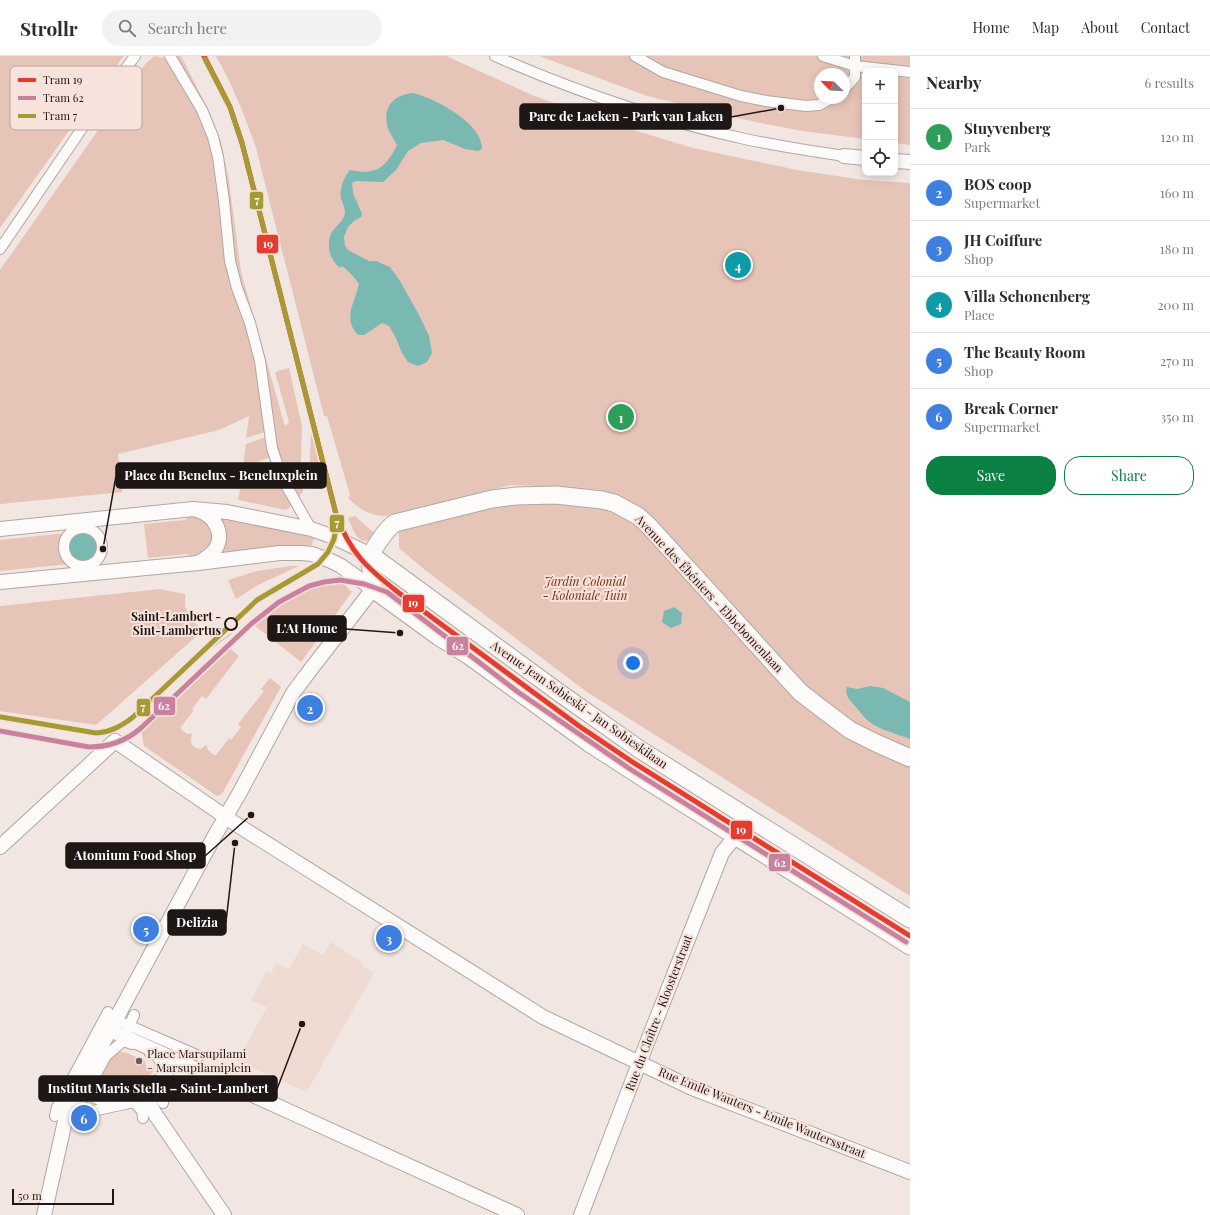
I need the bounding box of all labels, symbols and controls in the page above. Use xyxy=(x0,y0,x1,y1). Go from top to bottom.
search box xyxy=(102,10,382,46)
text: Strollr xyxy=(20,15,78,41)
icon: search xyxy=(116,17,138,39)
text: Search here xyxy=(148,18,227,38)
text: Home xyxy=(972,18,1010,37)
text: Map xyxy=(1032,18,1059,37)
text: About xyxy=(1081,18,1119,37)
text: Contact xyxy=(1141,18,1190,37)
legend xyxy=(10,66,142,130)
north arrow xyxy=(814,68,850,104)
map controls xyxy=(862,68,898,176)
button: + xyxy=(862,68,898,104)
text: Nearby xyxy=(926,71,981,93)
text: Tram 19 xyxy=(43,72,83,87)
text: 6 results xyxy=(1144,74,1194,91)
text: Tram 62 xyxy=(43,90,84,105)
callout: Parc de Laeken - Park van Laken xyxy=(520,104,731,129)
button: − xyxy=(862,104,898,140)
text: Parc de Laeken - Park van Laken xyxy=(529,107,723,124)
text: Tram 7 xyxy=(43,108,78,123)
text: Stuyvenberg xyxy=(964,118,1051,138)
text: 1 xyxy=(937,128,941,145)
text: 120 m xyxy=(1160,128,1194,145)
text: Park xyxy=(964,138,991,155)
button: locate xyxy=(862,140,898,176)
text: BOS coop xyxy=(964,174,1032,194)
text: 2 xyxy=(936,184,942,201)
text: 160 m xyxy=(1160,184,1194,201)
line badge: 7 xyxy=(249,191,264,210)
text: 7 xyxy=(254,192,260,207)
text: Supermarket xyxy=(964,194,1040,211)
text: JH Coiffure xyxy=(964,230,1042,250)
line badge: 19 xyxy=(256,234,279,254)
text: 19 xyxy=(263,236,273,251)
text: 3 xyxy=(936,240,942,257)
text: 180 m xyxy=(1160,240,1194,257)
pin: 4 xyxy=(725,250,751,280)
text: Shop xyxy=(964,250,993,267)
text: Villa Schonenberg xyxy=(964,286,1090,306)
text: 4 xyxy=(936,296,942,313)
text: 200 m xyxy=(1157,296,1194,313)
text: Place xyxy=(964,306,995,323)
text: The Beauty Room xyxy=(964,342,1086,362)
text: 5 xyxy=(936,352,942,369)
text: 270 m xyxy=(1160,352,1194,369)
text: Shop xyxy=(964,362,993,379)
text: Break Corner xyxy=(964,398,1058,418)
pin: 1 xyxy=(608,402,634,432)
text: 6 xyxy=(935,408,943,425)
text: 350 m xyxy=(1160,408,1194,425)
text: Supermarket xyxy=(964,418,1040,435)
button: Save xyxy=(926,456,1056,495)
button: Share xyxy=(1064,456,1194,495)
callout: Place du Benelux - Beneluxplein xyxy=(116,463,326,488)
text: Place du Benelux - Beneluxplein xyxy=(124,466,318,483)
street label: Avenue des Ébéniers - Ebbebomenlaan xyxy=(632,510,787,676)
line badge: 7 xyxy=(329,514,345,533)
text: 7 xyxy=(334,515,340,530)
park label: Jardin Colonial - Koloniale Tuin xyxy=(543,573,627,603)
line badge: 19 xyxy=(402,594,425,613)
text: 19 xyxy=(408,595,418,610)
place label: Saint-Lambert - Sint-Lambertus xyxy=(131,608,221,638)
callout: L'At Home xyxy=(268,616,346,641)
marker: Saint-Lambert - Sint-Lambertus xyxy=(224,617,238,631)
text: L'At Home xyxy=(276,619,338,636)
line badge: 62 xyxy=(446,636,469,656)
street label: Avenue Jean Sobieski - Jan Sobieskilaan xyxy=(487,636,671,772)
text: 62 xyxy=(452,638,464,653)
your location xyxy=(623,653,643,673)
pin: 2 xyxy=(297,693,323,723)
line badge: 62 xyxy=(153,696,176,716)
line badge: 7 xyxy=(136,698,151,717)
text: 62 xyxy=(158,698,170,713)
text: 7 xyxy=(140,699,146,714)
line badge: 19 xyxy=(730,820,753,840)
text: 19 xyxy=(736,822,746,837)
callout: Atomium Food Shop xyxy=(66,843,205,868)
text: Atomium Food Shop xyxy=(73,846,196,863)
line badge: 62 xyxy=(768,853,791,872)
text: 62 xyxy=(774,855,786,870)
callout: Delizia xyxy=(168,910,226,935)
text: Delizia xyxy=(176,913,218,930)
pin: 5 xyxy=(133,914,159,944)
pin: 3 xyxy=(376,923,402,953)
street label: Rue du Cloître - Kloosterstraat xyxy=(621,931,696,1093)
place label: Place Marsupilami - Marsupilamiplein xyxy=(147,1045,251,1075)
marker: Place Marsupilami - Marsupilamiplein xyxy=(134,1056,144,1066)
street label: Rue Emile Wauters - Emile Wautersstraat xyxy=(656,1063,869,1161)
callout: Institut Maris Stella – Saint-Lambert xyxy=(39,1076,277,1101)
text: Institut Maris Stella – Saint-Lambert xyxy=(47,1079,269,1096)
pin: 6 xyxy=(71,1103,97,1133)
scale bar xyxy=(12,1187,114,1206)
text: 50 m xyxy=(18,1188,42,1203)

